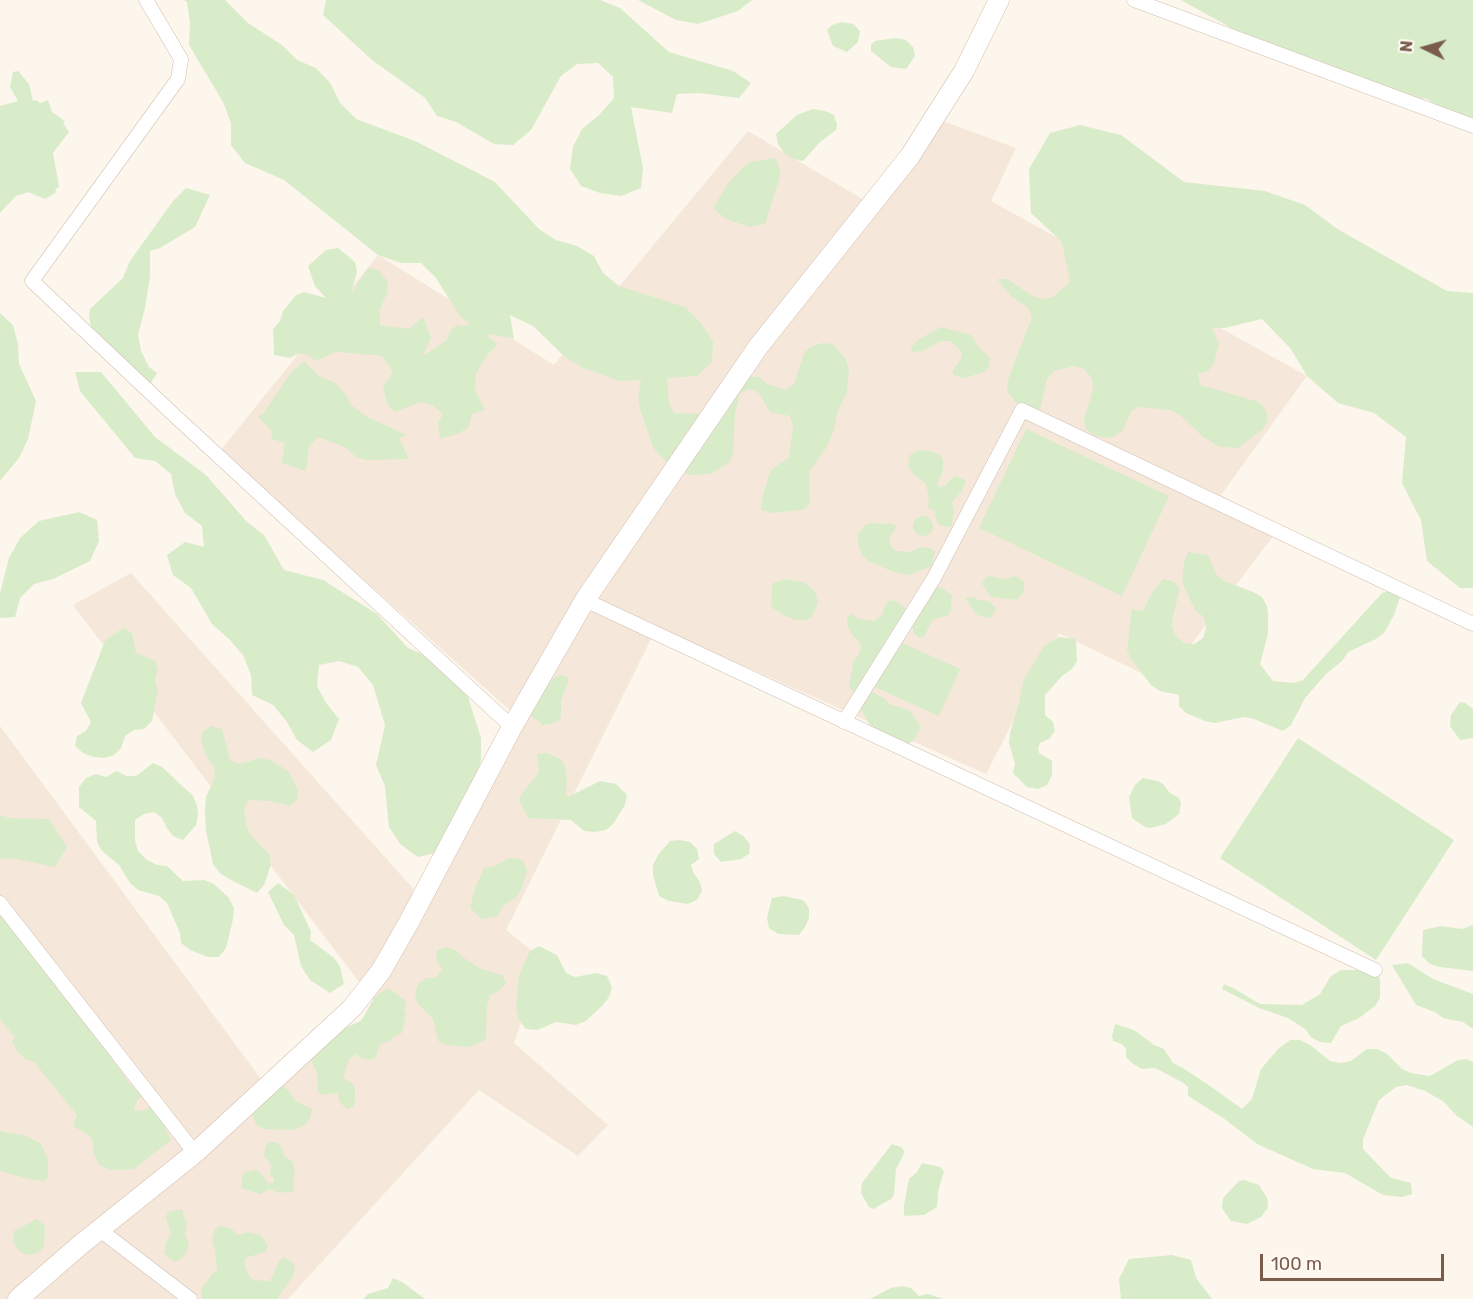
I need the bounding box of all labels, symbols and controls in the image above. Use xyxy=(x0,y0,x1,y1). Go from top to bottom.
north arrow xyxy=(1395,18,1455,78)
text: N xyxy=(1397,40,1417,53)
scale bar xyxy=(1263,1242,1448,1280)
text: 100 m xyxy=(1271,1253,1322,1275)

